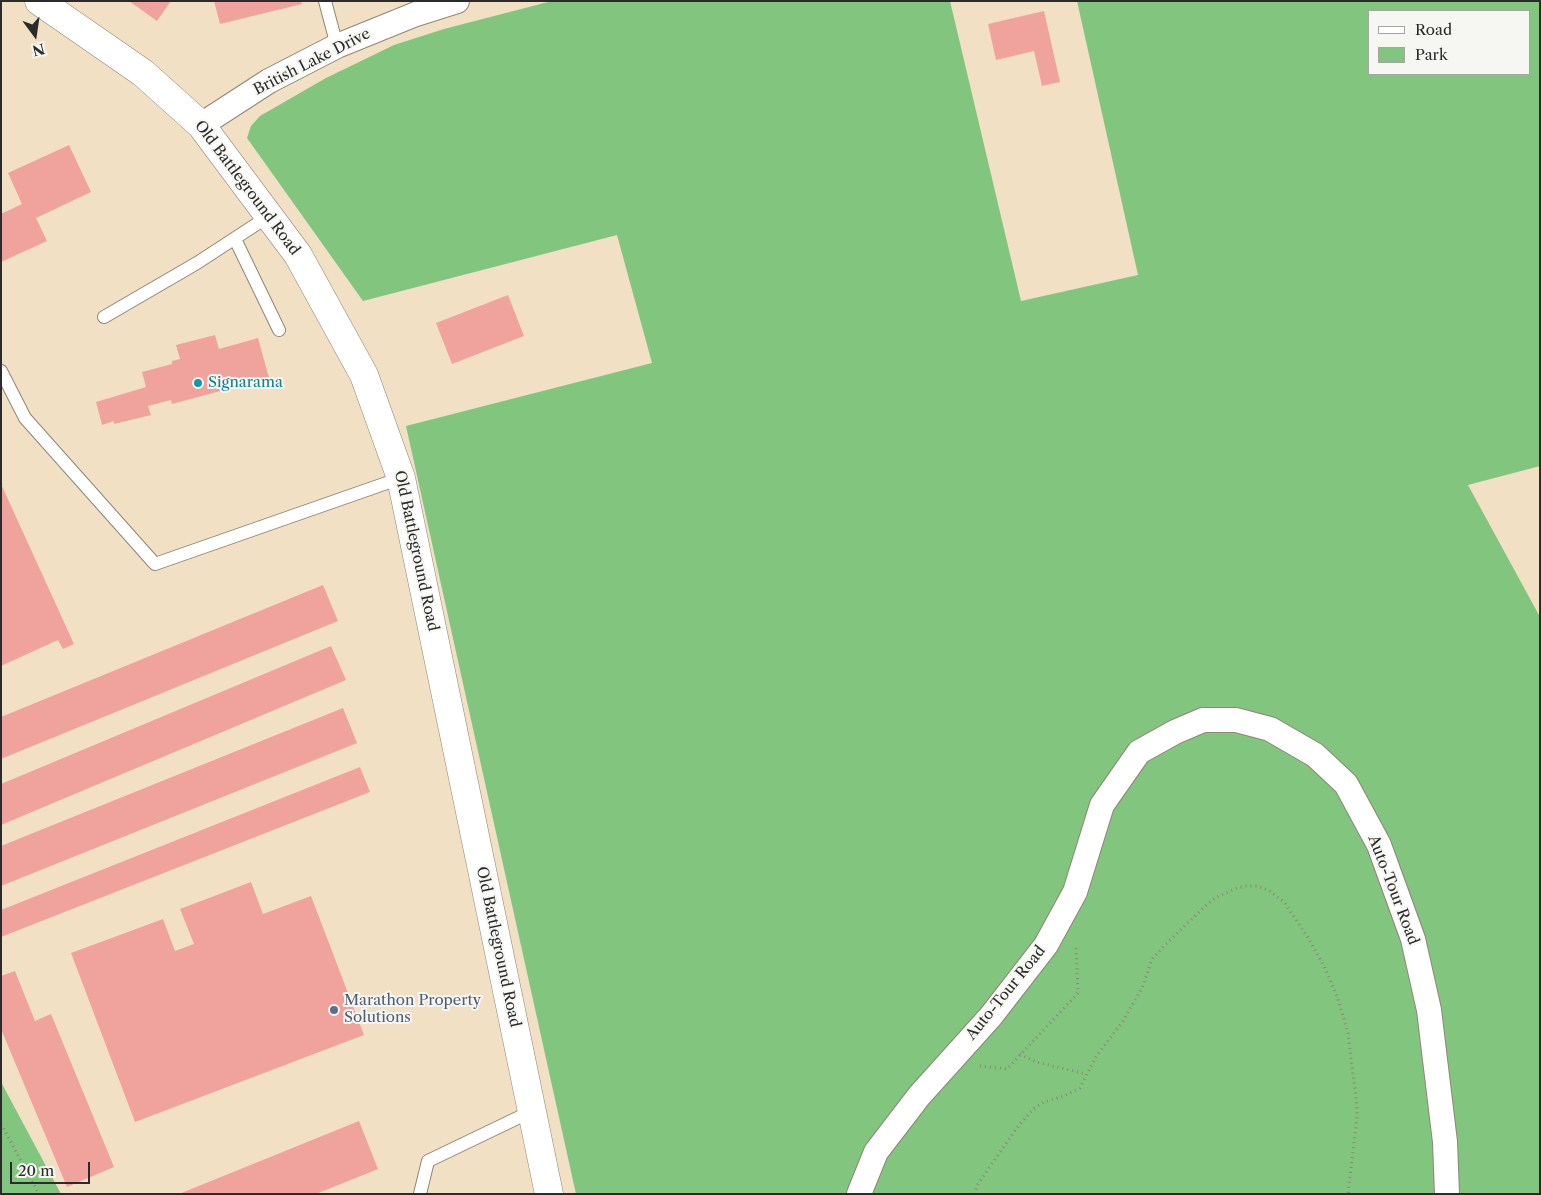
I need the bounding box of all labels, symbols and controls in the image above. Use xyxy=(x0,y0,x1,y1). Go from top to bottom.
north arrow xyxy=(10,10,60,60)
legend xyxy=(1368,10,1531,75)
text: Road xyxy=(1415,20,1452,39)
street label: British Lake Drive xyxy=(251,25,373,99)
text: N xyxy=(31,39,47,60)
text: Park xyxy=(1415,45,1448,64)
street label: Old Battleground Road xyxy=(191,117,303,259)
place label: Signarama xyxy=(208,374,283,392)
marker: Signarama xyxy=(192,377,204,389)
street label: Old Battleground Road xyxy=(390,469,442,633)
street label: Auto-Tour Road xyxy=(1364,833,1422,947)
street label: Old Battleground Road xyxy=(472,865,524,1029)
street label: Auto-Tour Road xyxy=(963,942,1049,1044)
place label: Marathon Property Solutions xyxy=(344,992,481,1027)
marker: Marathon Property Solutions xyxy=(328,1004,340,1016)
scale bar xyxy=(12,1152,92,1184)
text: 20 m xyxy=(18,1161,54,1180)

